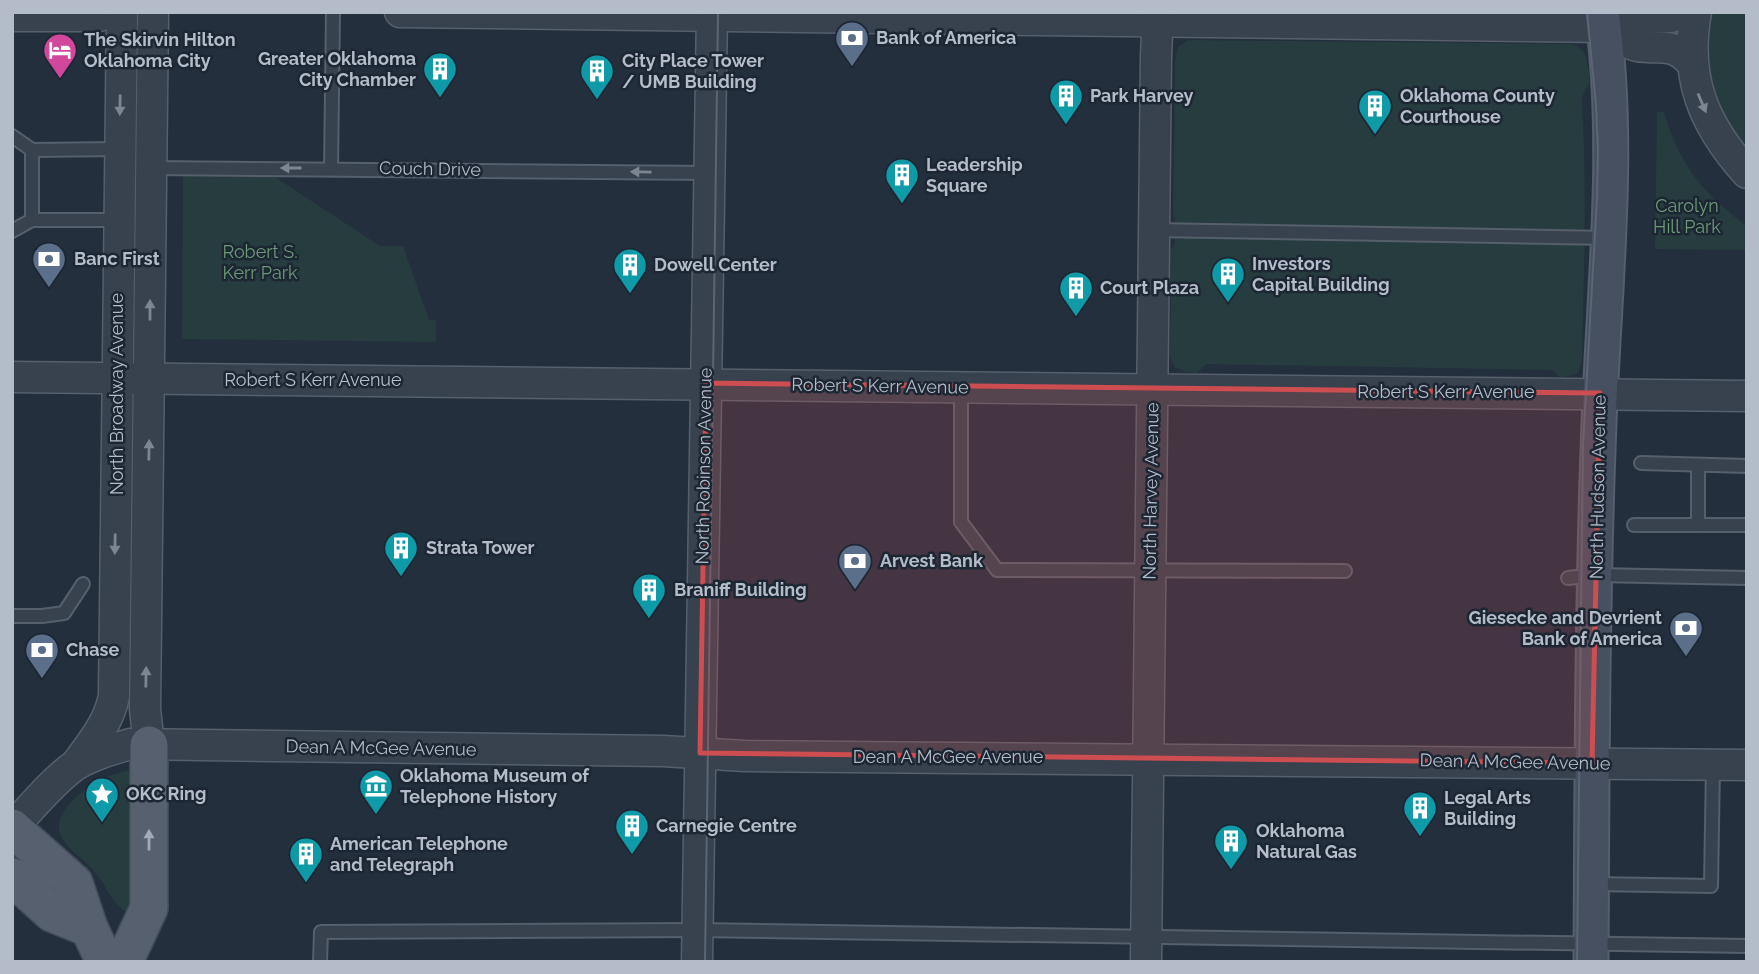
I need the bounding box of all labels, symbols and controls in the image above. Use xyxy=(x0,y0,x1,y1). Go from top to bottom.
bank icon: Bank of America xyxy=(833,19,871,68)
place label: Bank of America xyxy=(876,27,1016,48)
place label: The Skirvin Hilton Oklahoma City xyxy=(84,29,236,71)
hotel icon: The Skirvin Hilton Oklahoma City xyxy=(41,31,79,80)
place label: Greater Oklahoma City Chamber xyxy=(258,48,416,90)
building icon: Greater Oklahoma City Chamber xyxy=(421,50,459,99)
place label: City Place Tower / UMB Building xyxy=(622,50,764,92)
building icon: City Place Tower / UMB Building xyxy=(578,52,616,101)
building icon: Park Harvey xyxy=(1047,77,1085,126)
place label: Park Harvey xyxy=(1090,85,1193,106)
place label: Oklahoma County Courthouse xyxy=(1400,85,1555,127)
building icon: Oklahoma County Courthouse xyxy=(1356,87,1394,136)
one-way arrow xyxy=(1697,93,1708,114)
one-way arrow xyxy=(114,94,126,116)
place label: Leadership Square xyxy=(926,154,1023,196)
building icon: Leadership Square xyxy=(883,156,921,205)
street label: Couch Drive xyxy=(379,157,481,180)
one-way arrow xyxy=(280,162,302,174)
one-way arrow xyxy=(630,166,652,178)
park label: Carolyn Hill Park xyxy=(1653,195,1721,237)
bank icon: Banc First xyxy=(30,240,68,289)
park label: Robert S. Kerr Park xyxy=(222,241,298,283)
building icon: Dowell Center xyxy=(611,246,649,295)
place label: Banc First xyxy=(74,248,160,269)
place label: Investors Capital Building xyxy=(1252,253,1390,295)
place label: Dowell Center xyxy=(654,254,777,275)
building icon: Investors Capital Building xyxy=(1209,255,1247,304)
building icon: Court Plaza xyxy=(1057,269,1095,318)
place label: Court Plaza xyxy=(1100,277,1199,298)
street label: North Broadway Avenue xyxy=(106,293,127,495)
one-way arrow xyxy=(145,299,156,321)
street label: North Robinson Avenue xyxy=(691,367,716,564)
street label: Robert S Kerr Avenue xyxy=(224,369,402,390)
street label: Robert S Kerr Avenue xyxy=(791,373,969,398)
street label: Robert S Kerr Avenue xyxy=(1357,381,1535,402)
street label: North Hudson Avenue xyxy=(1585,394,1610,579)
street label: North Harvey Avenue xyxy=(1138,402,1163,580)
one-way arrow xyxy=(143,439,154,461)
building icon: Strata Tower xyxy=(382,529,420,578)
one-way arrow xyxy=(110,534,121,556)
place label: Strata Tower xyxy=(426,537,534,558)
bank icon: Arvest Bank xyxy=(836,542,874,591)
place label: Arvest Bank xyxy=(880,550,984,571)
building icon: Braniff Building xyxy=(630,571,668,620)
place label: Braniff Building xyxy=(674,579,807,600)
place label: Giesecke and Devrient Bank of America xyxy=(1469,607,1662,649)
bank icon: Giesecke and Devrient Bank of America xyxy=(1667,609,1705,658)
bank icon: Chase xyxy=(23,631,61,680)
place label: Chase xyxy=(66,639,119,660)
one-way arrow xyxy=(140,666,152,688)
street label: Dean A McGee Avenue xyxy=(286,735,477,760)
street label: Dean A McGee Avenue xyxy=(853,746,1044,767)
street label: Dean A McGee Avenue xyxy=(1420,749,1611,774)
place label: Oklahoma Museum of Telephone History xyxy=(400,765,590,807)
museum icon: Oklahoma Museum of Telephone History xyxy=(357,767,395,816)
place icon: OKC Ring xyxy=(83,775,121,824)
place label: OKC Ring xyxy=(126,783,206,804)
place label: Legal Arts Building xyxy=(1444,787,1531,829)
building icon: Legal Arts Building xyxy=(1401,789,1439,838)
building icon: Carnegie Centre xyxy=(613,807,651,856)
place label: Carnegie Centre xyxy=(656,815,797,836)
place label: Oklahoma Natural Gas xyxy=(1256,820,1357,862)
building icon: Oklahoma Natural Gas xyxy=(1212,822,1250,871)
one-way arrow xyxy=(143,829,155,851)
place label: American Telephone and Telegraph xyxy=(330,833,508,875)
building icon: American Telephone and Telegraph xyxy=(287,835,325,884)

